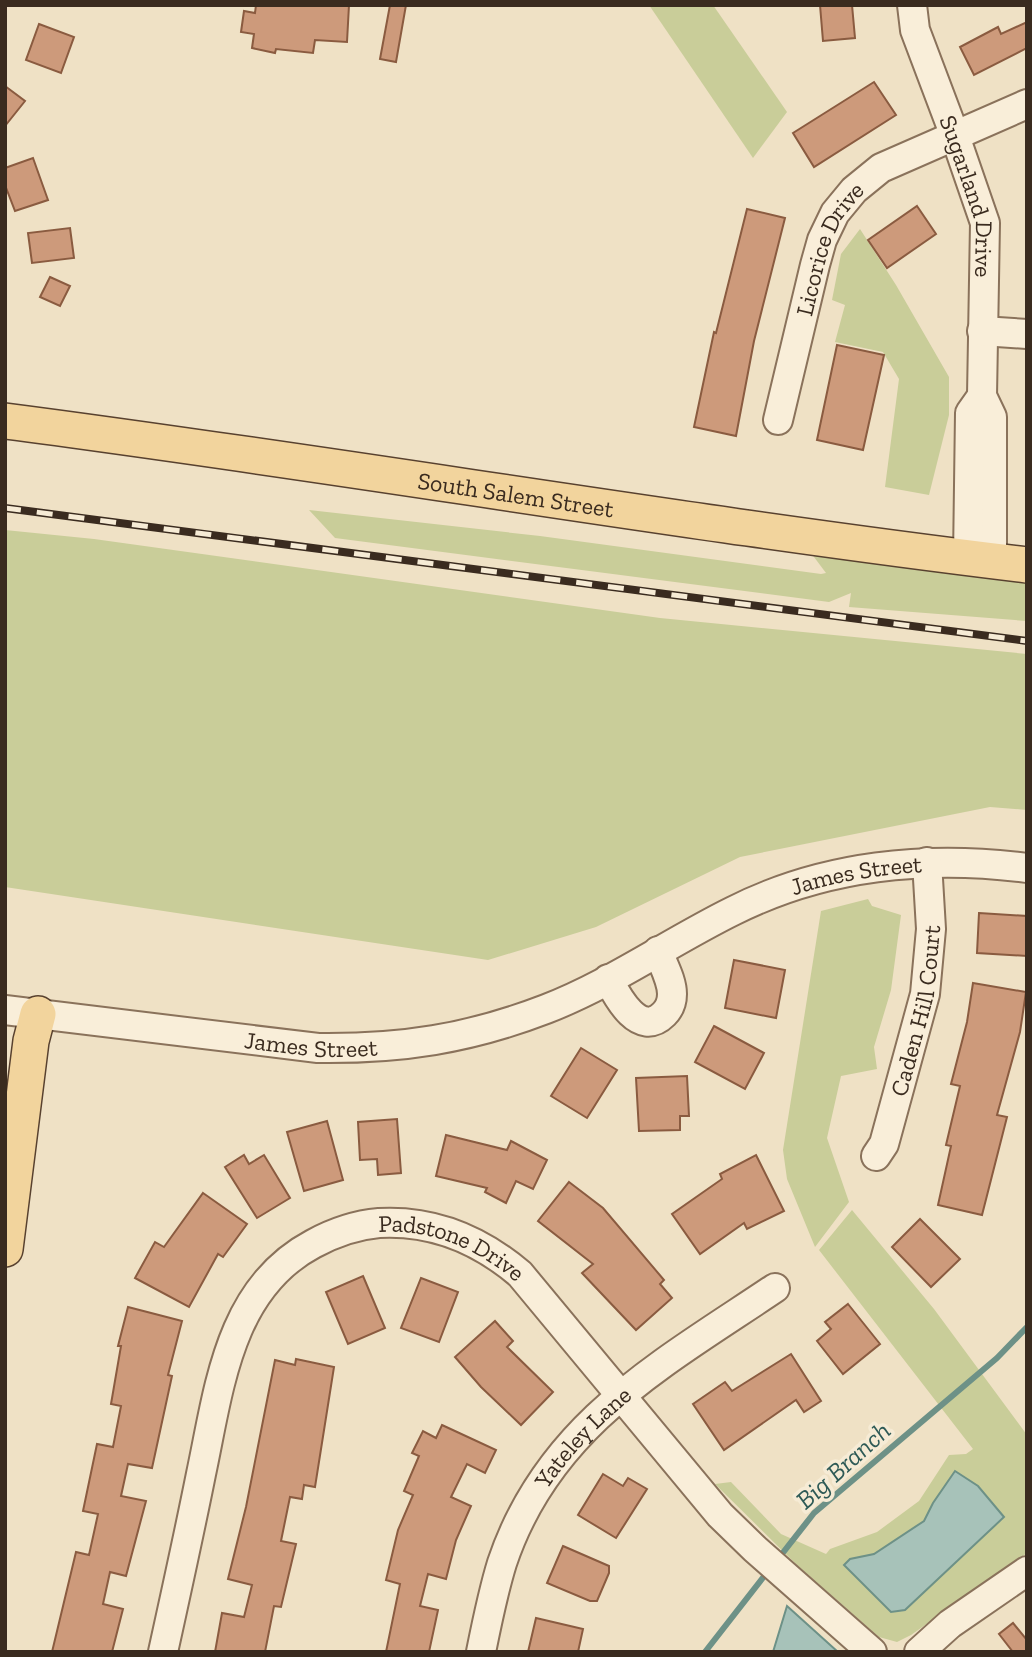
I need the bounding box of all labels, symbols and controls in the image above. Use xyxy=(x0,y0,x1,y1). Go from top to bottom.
street label: Sugarland Drive xyxy=(934,111,1000,278)
street label: Licorice Drive xyxy=(789,174,869,319)
street label: South Salem Street xyxy=(416,465,616,523)
street label: James Street xyxy=(787,849,923,901)
street label: Caden Hill Court xyxy=(883,924,946,1099)
street label: James Street xyxy=(243,1025,378,1063)
street label: Padstone Drive xyxy=(378,1208,531,1287)
street label: Yateley Lane xyxy=(527,1380,636,1494)
water label: Big Branch xyxy=(789,1414,897,1516)

